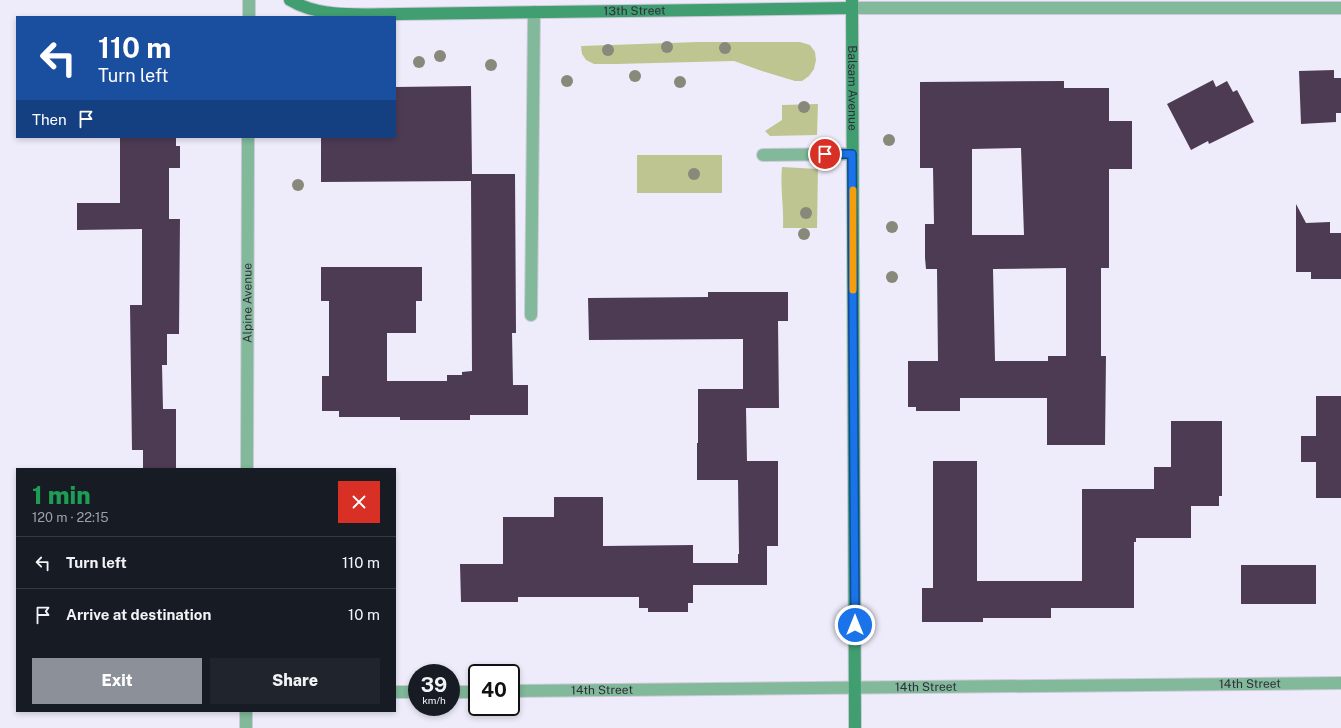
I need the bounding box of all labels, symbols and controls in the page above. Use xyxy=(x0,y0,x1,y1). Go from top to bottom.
street label: 13th Street xyxy=(603,3,666,18)
text: 110 m xyxy=(98,31,171,64)
icon: left xyxy=(32,32,84,84)
street label: Balsam Avenue xyxy=(845,45,860,131)
text: Turn left xyxy=(98,65,168,86)
icon: arrive xyxy=(75,108,97,130)
text: Then xyxy=(32,111,67,128)
pin xyxy=(808,137,842,171)
icon: arrive xyxy=(814,143,836,165)
street label: Alpine Avenue xyxy=(240,263,255,343)
text: 1 min xyxy=(32,481,91,509)
button: close xyxy=(338,481,380,523)
text: 120 m · 22:15 xyxy=(32,510,109,525)
icon: left xyxy=(32,552,54,574)
text: Turn left xyxy=(66,554,127,571)
text: 110 m xyxy=(342,554,380,571)
icon: arrive xyxy=(32,604,54,626)
position arrow xyxy=(834,604,876,646)
text: Arrive at destination xyxy=(66,606,211,623)
text: 10 m xyxy=(348,606,380,623)
button: Exit xyxy=(32,658,202,704)
button: Share xyxy=(210,658,380,704)
speed limit sign: 40 xyxy=(468,664,520,716)
text: 39 xyxy=(421,673,447,697)
street label: 14th Street xyxy=(1219,677,1281,691)
street label: 14th Street xyxy=(895,680,957,694)
street label: 14th Street xyxy=(571,683,633,697)
text: km/h xyxy=(422,694,446,706)

